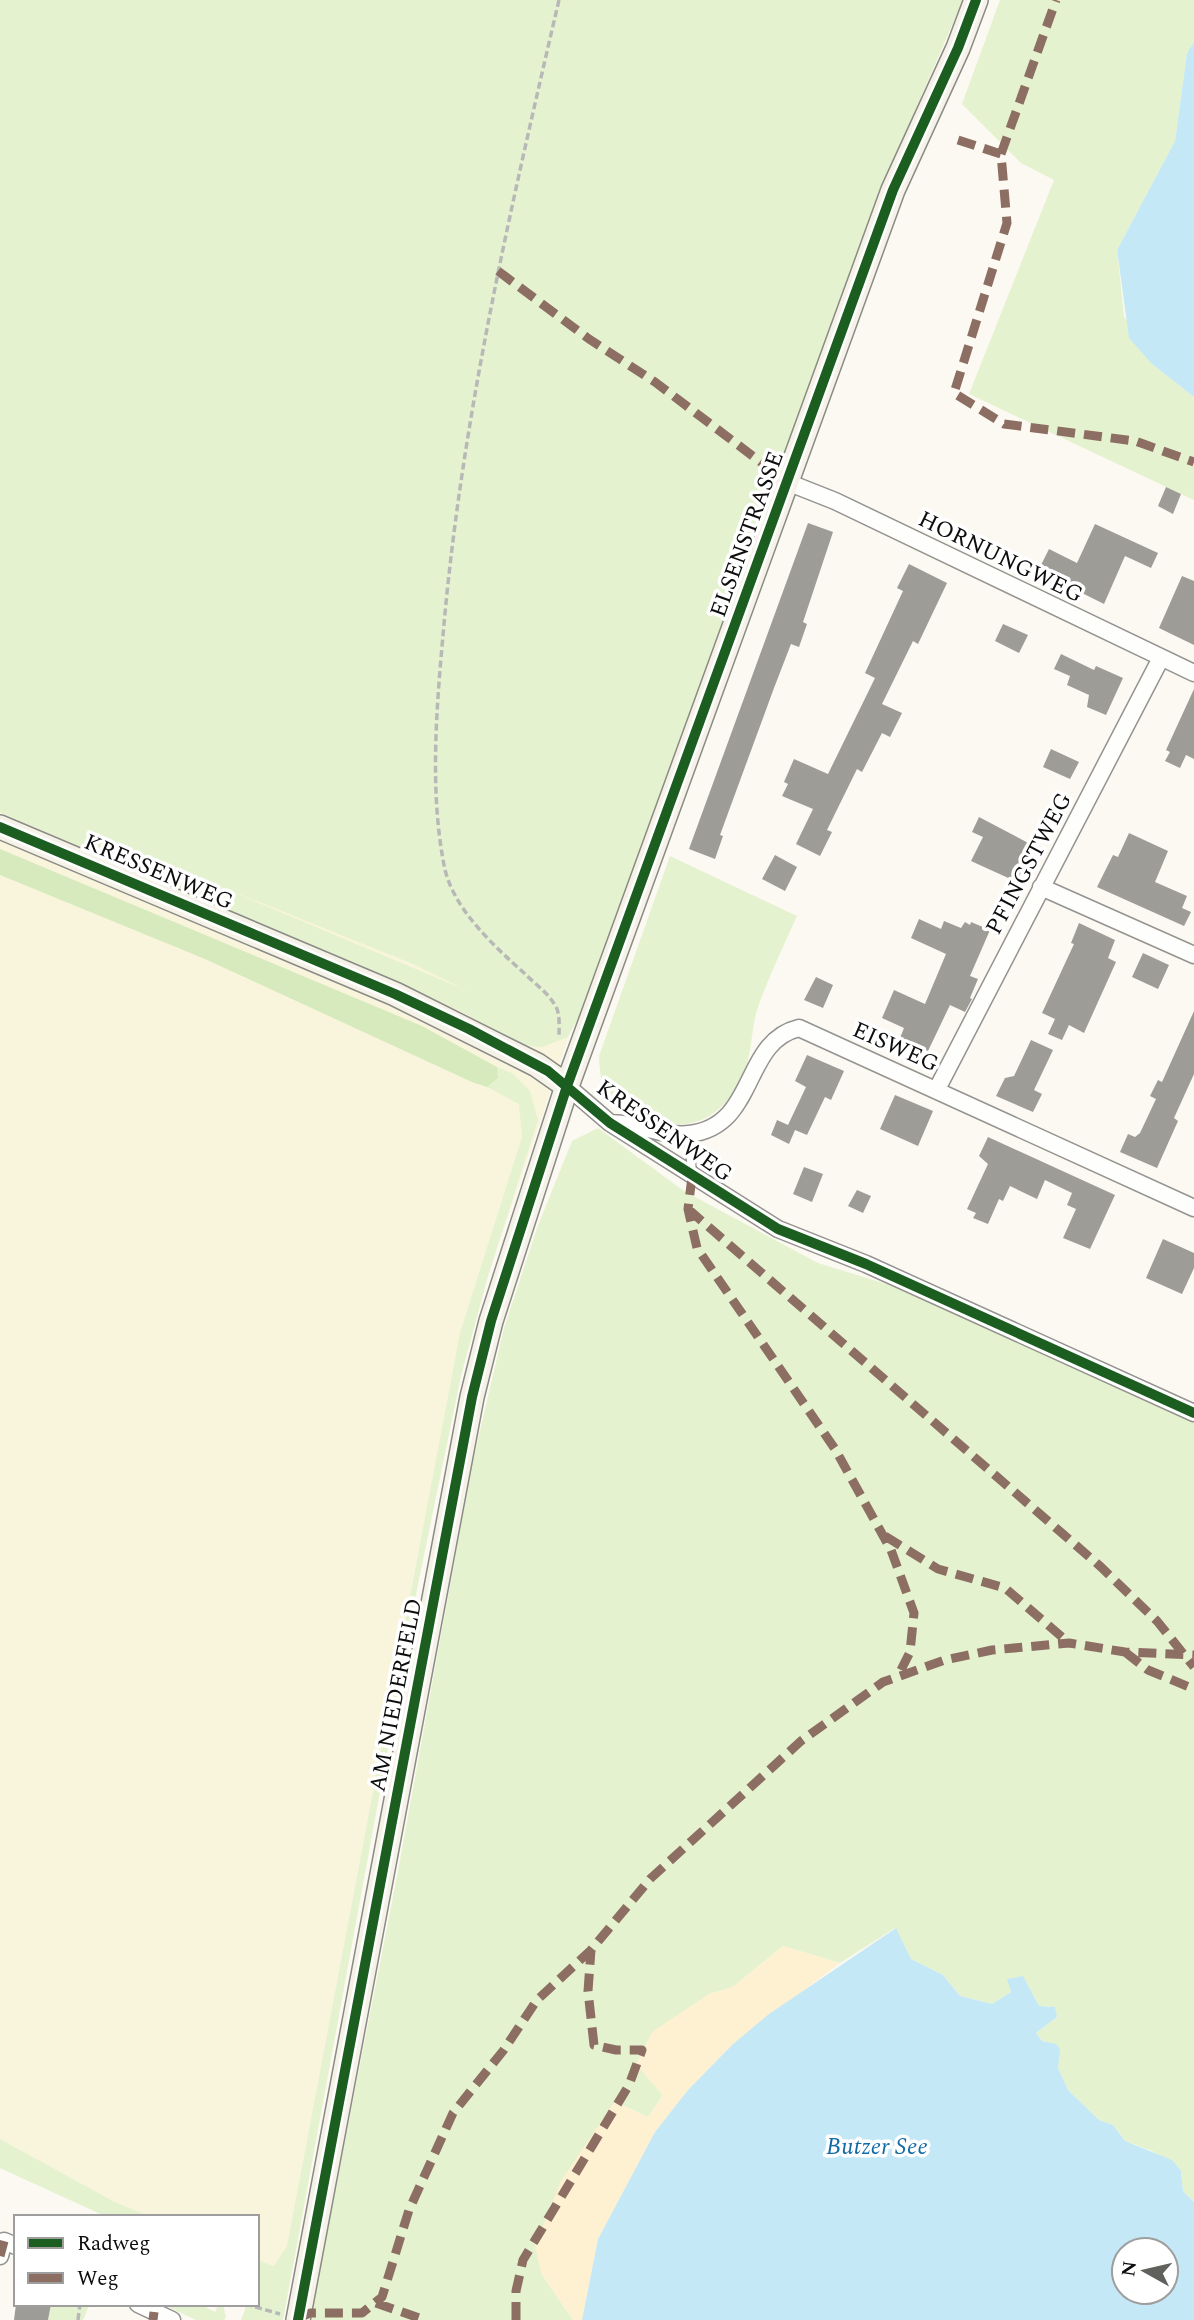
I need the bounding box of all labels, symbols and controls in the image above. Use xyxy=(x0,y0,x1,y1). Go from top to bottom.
street label: ELSENSTRASSE xyxy=(701,446,794,623)
street label: HORNUNGWEG xyxy=(912,502,1089,613)
street label: PFINGSTWEG xyxy=(977,786,1082,941)
street label: KRESSENWEG xyxy=(78,825,239,920)
street label: EISWEG xyxy=(847,1013,944,1082)
street label: KRESSENWEG xyxy=(589,1071,740,1191)
street label: AM NIEDERFELD xyxy=(361,1596,432,1795)
water label: Butzer See xyxy=(826,2129,928,2165)
legend xyxy=(14,2215,259,2306)
text: Radweg xyxy=(77,2228,151,2260)
north arrow xyxy=(1110,2236,1180,2306)
text: N xyxy=(1114,2259,1145,2279)
text: Weg xyxy=(77,2263,119,2295)

